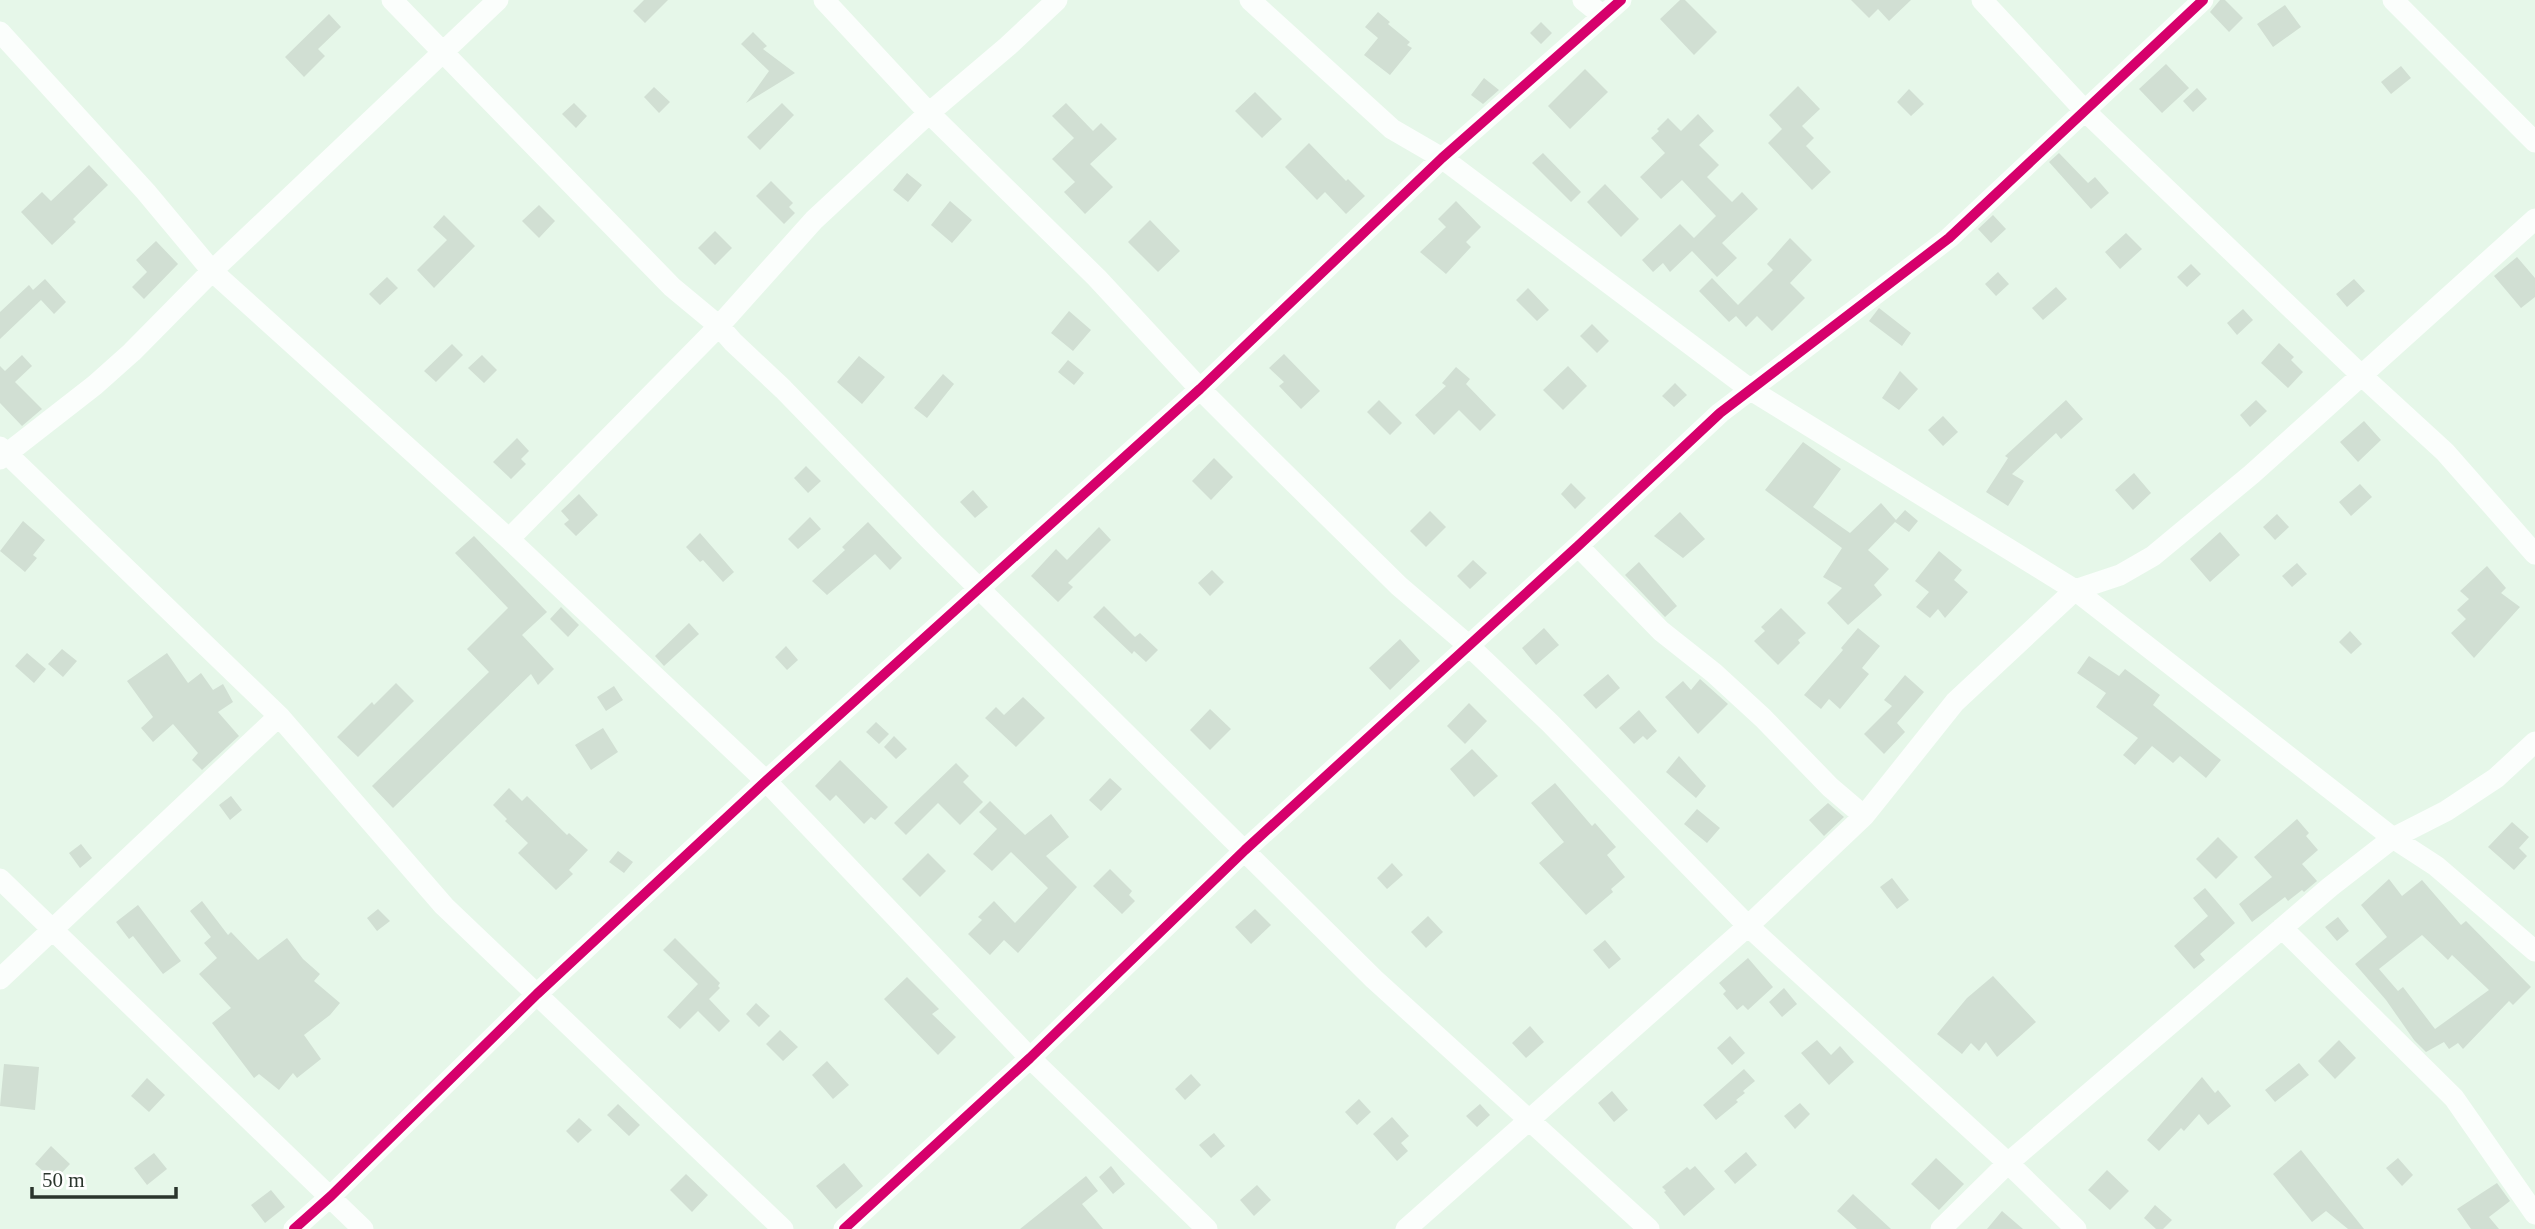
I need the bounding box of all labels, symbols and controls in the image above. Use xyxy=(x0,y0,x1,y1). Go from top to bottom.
scale bar xyxy=(32,1156,175,1200)
text: 50 m xyxy=(42,1168,85,1192)

